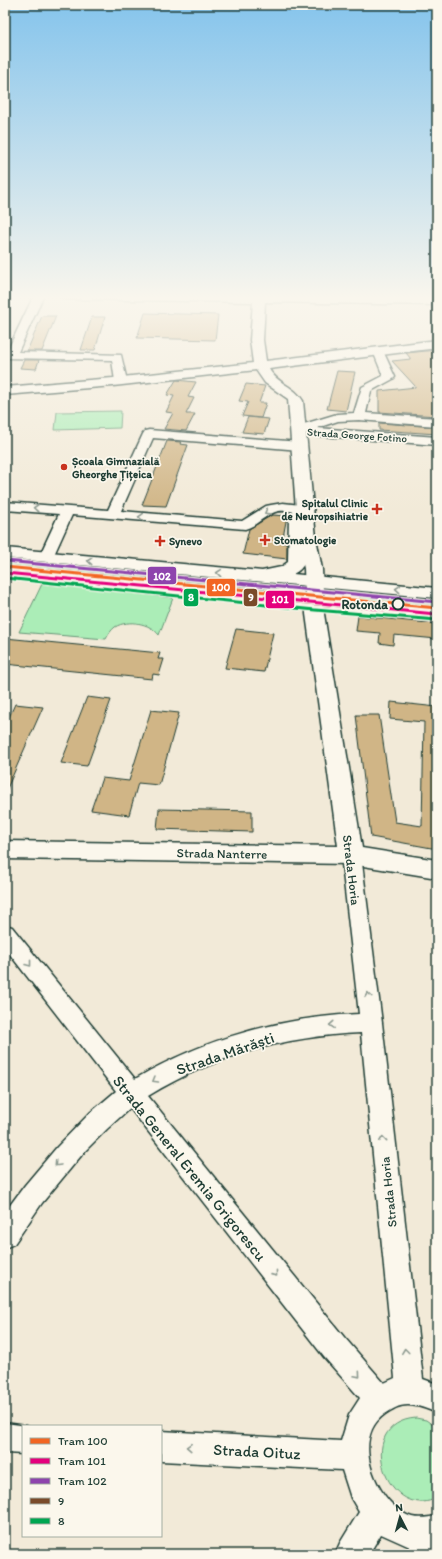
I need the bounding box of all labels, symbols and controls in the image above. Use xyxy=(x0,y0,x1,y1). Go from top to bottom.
street label: Strada George Fotino xyxy=(307,426,408,446)
place label: Școala Gimnazială Gheorghe Țițeica xyxy=(72,455,160,482)
marker: Școala Gimnazială Gheorghe Țițeica xyxy=(59,462,69,472)
place label: Spitalul Clinic de Neuropsihiatrie xyxy=(281,497,369,524)
marker: Spitalul Clinic de Neuropsihiatrie xyxy=(371,503,383,515)
one-way arrow xyxy=(33,504,39,513)
one-way arrow xyxy=(264,508,271,515)
one-way arrow xyxy=(138,513,144,522)
marker: Stomatologie xyxy=(259,534,271,546)
place label: Stomatologie xyxy=(274,534,337,548)
marker: Synevo xyxy=(154,535,166,547)
place label: Synevo xyxy=(169,535,202,549)
one-way arrow xyxy=(87,557,93,566)
line badge: 102 xyxy=(147,566,177,585)
one-way arrow xyxy=(216,568,222,577)
text: 102 xyxy=(153,570,171,583)
line badge: 100 xyxy=(206,578,236,597)
text: 100 xyxy=(212,581,231,594)
one-way arrow xyxy=(395,585,401,594)
line badge: 8 xyxy=(183,588,199,607)
line badge: 9 xyxy=(243,588,258,607)
line badge: 101 xyxy=(265,590,295,609)
text: 8 xyxy=(188,591,194,604)
text: 9 xyxy=(248,591,254,604)
text: 101 xyxy=(272,593,289,606)
place label: Rotonda xyxy=(341,597,388,612)
marker: Rotonda xyxy=(391,597,405,611)
street label: Strada Horia xyxy=(340,834,363,907)
street label: Strada Nanterre xyxy=(177,845,267,862)
one-way arrow xyxy=(24,960,31,967)
one-way arrow xyxy=(363,992,372,998)
one-way arrow xyxy=(329,1021,335,1030)
street label: Strada Mărăști xyxy=(174,1028,277,1079)
street label: Strada General Eremia Grigorescu xyxy=(109,1072,270,1265)
one-way arrow xyxy=(152,1075,159,1082)
one-way arrow xyxy=(379,1135,388,1142)
street label: Strada Horia xyxy=(377,1155,400,1228)
one-way arrow xyxy=(55,1159,62,1167)
one-way arrow xyxy=(271,1270,278,1277)
one-way arrow xyxy=(401,1348,410,1354)
one-way arrow xyxy=(353,1370,360,1377)
legend xyxy=(22,1425,162,1537)
text: Tram 100 xyxy=(58,1434,108,1448)
street label: Strada Oituz xyxy=(213,1440,302,1463)
one-way arrow xyxy=(186,1443,192,1452)
text: Tram 101 xyxy=(58,1454,106,1468)
text: Tram 102 xyxy=(58,1474,107,1488)
text: 9 xyxy=(58,1494,64,1508)
north arrow xyxy=(380,1497,420,1537)
text: N xyxy=(395,1501,403,1514)
text: 8 xyxy=(58,1514,65,1528)

